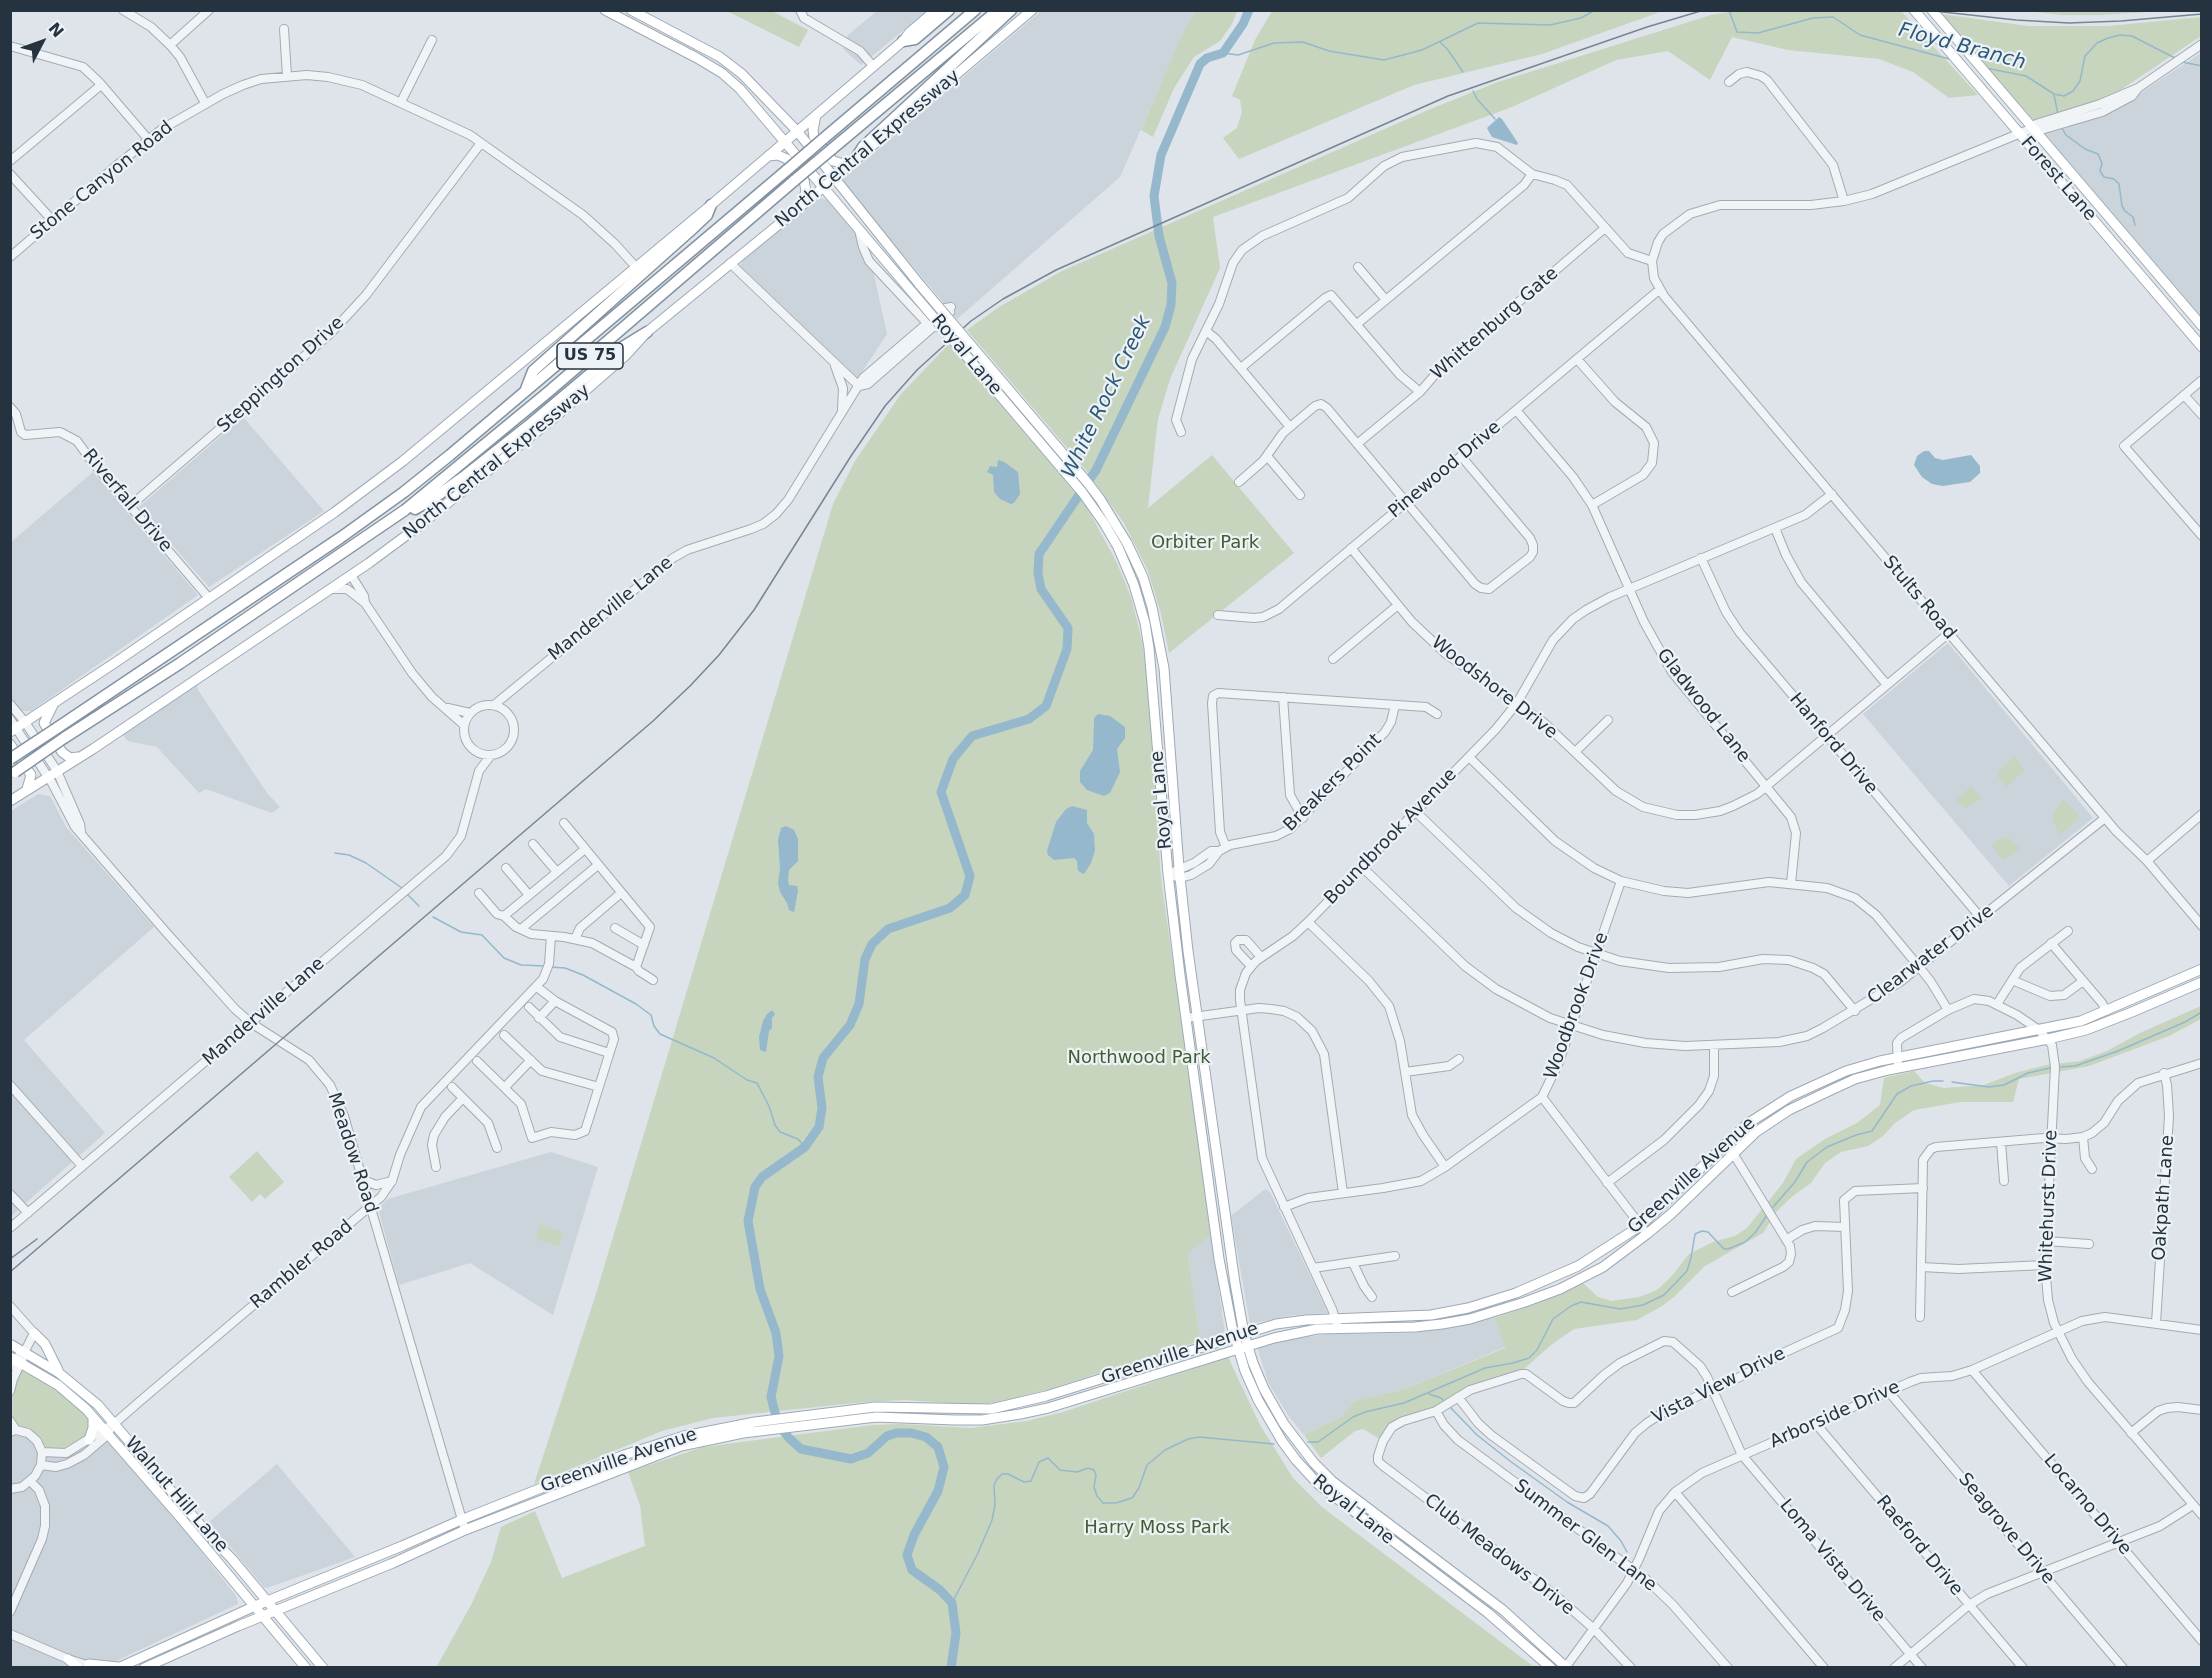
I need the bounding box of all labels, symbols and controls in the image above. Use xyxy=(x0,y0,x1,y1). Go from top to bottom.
north arrow xyxy=(12,12,72,72)
water label: Floyd Branch xyxy=(1896,18,2028,76)
text: N xyxy=(44,19,68,41)
street label: North Central Expressway xyxy=(771,66,965,232)
street label: Stone Canyon Road xyxy=(27,117,177,245)
street label: Forest Lane xyxy=(2016,132,2100,226)
street label: Whittenburg Gate xyxy=(1427,263,1563,385)
street label: Royal Lane xyxy=(926,310,1006,400)
street label: Steppington Drive xyxy=(213,312,349,438)
water label: White Rock Creek xyxy=(1057,312,1157,482)
road number: US 75 xyxy=(557,343,623,369)
street label: North Central Expressway xyxy=(399,380,595,544)
street label: Pinewood Drive xyxy=(1385,417,1505,523)
street label: Riverfall Drive xyxy=(78,445,176,557)
park label: Orbiter Park xyxy=(1151,532,1259,554)
street label: Manderville Lane xyxy=(544,552,678,666)
street label: Stults Road xyxy=(1878,552,1960,644)
street label: Woodshore Drive xyxy=(1427,632,1561,744)
street label: Gladwood Lane xyxy=(1652,645,1754,767)
street label: Hanford Drive xyxy=(1784,689,1882,799)
street label: Breakers Point xyxy=(1280,730,1386,836)
street label: Royal Lane xyxy=(1147,750,1177,850)
street label: Boundbrook Avenue xyxy=(1320,764,1462,910)
street label: Clearwater Drive xyxy=(1864,901,1998,1009)
street label: Woodbrook Drive xyxy=(1540,930,1614,1082)
street label: Manderville Lane xyxy=(199,953,329,1071)
park label: Northwood Park xyxy=(1067,1047,1211,1069)
street label: Meadow Road xyxy=(322,1090,382,1216)
street label: Greenville Avenue xyxy=(1624,1113,1760,1239)
street label: Whitehurst Drive xyxy=(2036,1129,2062,1283)
street label: Oakpath Lane xyxy=(2149,1134,2179,1262)
street label: Rambler Road xyxy=(247,1216,357,1314)
street label: Greenville Avenue xyxy=(1099,1318,1261,1390)
street label: Vista View Drive xyxy=(1649,1343,1789,1429)
street label: Arborside Drive xyxy=(1767,1377,1903,1453)
street label: Greenville Avenue xyxy=(538,1424,700,1498)
street label: Walnut Hill Lane xyxy=(120,1433,232,1557)
street label: Locarno Drive xyxy=(2039,1450,2135,1560)
street label: Seagrove Drive xyxy=(1953,1469,2059,1589)
street label: Royal Lane xyxy=(1308,1471,1398,1549)
street label: Summer Glen Lane xyxy=(1510,1475,1660,1597)
street label: Club Meadows Drive xyxy=(1420,1490,1578,1620)
street label: Raeford Drive xyxy=(1871,1492,1967,1600)
street label: Loma Vista Drive xyxy=(1775,1495,1889,1627)
park label: Harry Moss Park xyxy=(1084,1517,1230,1539)

